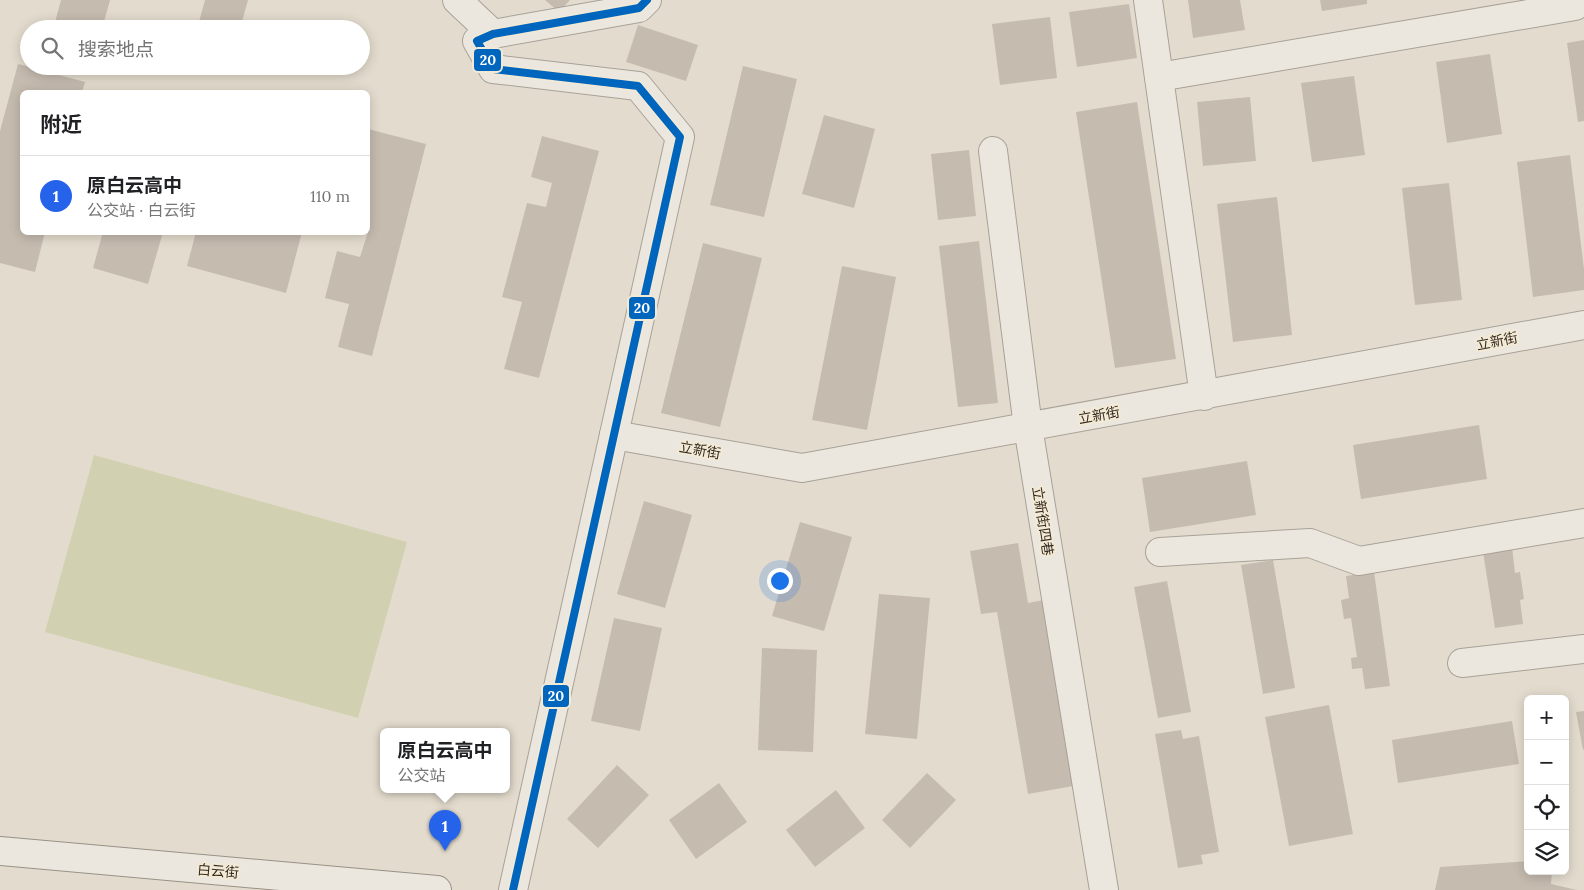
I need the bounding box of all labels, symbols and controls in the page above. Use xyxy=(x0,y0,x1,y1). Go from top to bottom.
search box xyxy=(20,20,370,75)
icon: search xyxy=(38,34,66,62)
text: 搜索地点 xyxy=(78,37,154,61)
line badge: 20 xyxy=(473,48,502,72)
text: 20 xyxy=(480,51,496,69)
text: 附近 xyxy=(40,111,82,138)
text: 原白云高中 xyxy=(87,173,182,197)
text: 1 xyxy=(53,186,59,206)
text: 110 m xyxy=(310,186,350,206)
text: 公交站 · 白云街 xyxy=(87,200,195,220)
line badge: 20 xyxy=(628,296,656,320)
text: 20 xyxy=(634,299,650,317)
street label: 立新街 xyxy=(1475,328,1519,354)
street label: 立新街 xyxy=(1077,402,1121,428)
street label: 立新街 xyxy=(678,437,722,463)
street label: 立新街四巷 xyxy=(1029,485,1057,557)
your location xyxy=(767,568,793,594)
line badge: 20 xyxy=(542,684,570,708)
text: 20 xyxy=(548,687,564,705)
map controls xyxy=(1524,695,1569,875)
button: + xyxy=(1524,695,1569,740)
popup xyxy=(380,728,510,793)
text: 原白云高中 xyxy=(397,738,493,762)
button: − xyxy=(1524,740,1569,785)
text: 公交站 xyxy=(397,765,446,785)
button: locate xyxy=(1524,785,1569,830)
pin: 1 xyxy=(429,810,461,851)
button: layers xyxy=(1524,830,1569,875)
street label: 白云街 xyxy=(196,860,240,882)

